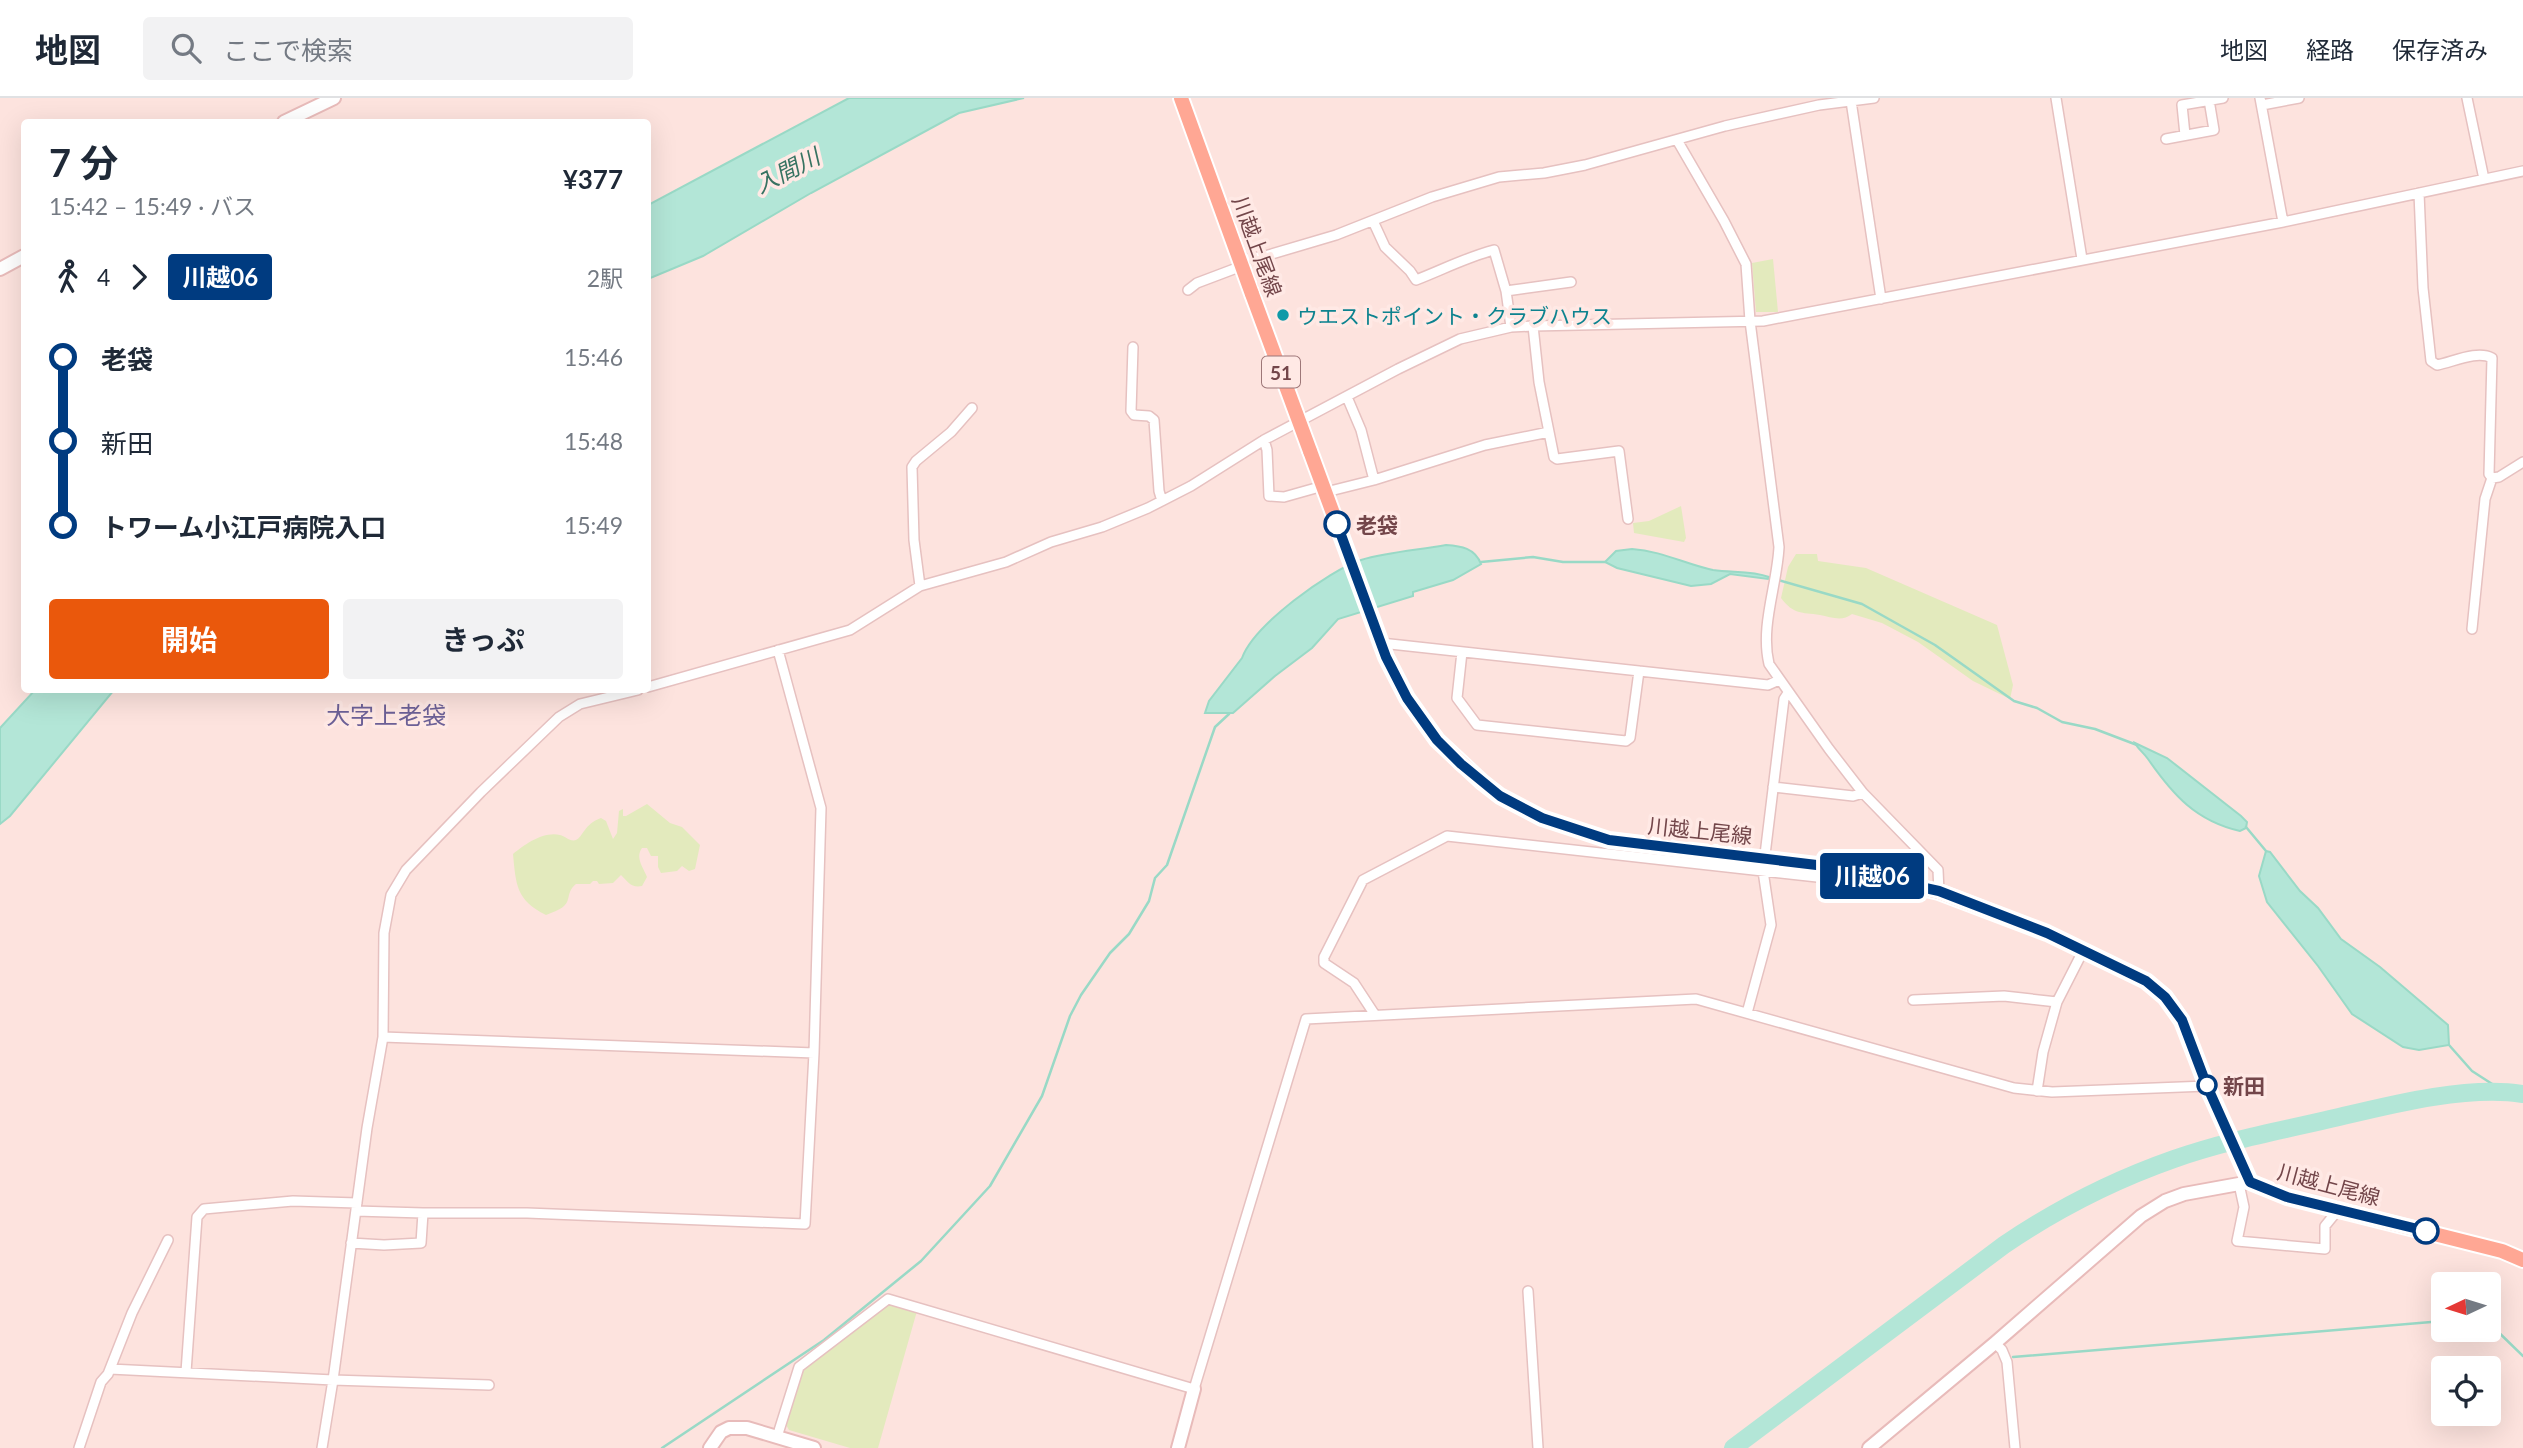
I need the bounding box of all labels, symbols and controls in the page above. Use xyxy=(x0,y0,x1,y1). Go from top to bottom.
search box xyxy=(143,17,633,80)
text: 地図 xyxy=(35,29,101,69)
icon: search xyxy=(167,29,205,67)
text: ここで検索 xyxy=(223,34,353,66)
text: 地図 xyxy=(2220,35,2268,64)
text: 経路 xyxy=(2306,35,2354,64)
text: 保存済み xyxy=(2392,35,2488,64)
text: 7 分 xyxy=(49,139,118,185)
water label: 入間川 xyxy=(750,141,827,198)
text: ¥377 xyxy=(563,163,623,195)
text: 15:42 – 15:49 · バス xyxy=(49,192,256,220)
street label: 川越上尾線 xyxy=(1228,192,1288,300)
icon: walk xyxy=(49,258,87,296)
icon: forward xyxy=(120,258,158,296)
text: 川越06 xyxy=(182,262,258,291)
text: 4 xyxy=(97,263,110,291)
text: 2駅 xyxy=(587,264,623,292)
place label: ウエストポイント・クラブハウス xyxy=(1297,303,1612,328)
marker: ウエストポイント・クラブハウス xyxy=(1275,307,1291,323)
text: 老袋 xyxy=(101,343,153,375)
text: 15:46 xyxy=(564,343,623,371)
road number: 51 xyxy=(1262,356,1300,388)
text: 新田 xyxy=(101,427,153,459)
text: 15:48 xyxy=(564,427,623,455)
text: トワーム小江戸病院入口 xyxy=(101,511,386,543)
text: 15:49 xyxy=(564,511,623,539)
marker: 老袋 xyxy=(1324,511,1350,537)
place label: 老袋 xyxy=(1356,512,1398,537)
button: 開始 xyxy=(49,599,329,679)
button: きっぷ xyxy=(343,599,623,679)
district label: 大字上老袋 xyxy=(326,700,446,729)
street label: 川越上尾線 xyxy=(1646,812,1754,848)
line badge: 川越06 xyxy=(1823,853,1921,899)
text: 川越06 xyxy=(1834,861,1910,890)
place label: 新田 xyxy=(2223,1073,2265,1098)
marker: 新田 xyxy=(2197,1075,2217,1095)
street label: 川越上尾線 xyxy=(2275,1158,2383,1210)
unlabelled marker xyxy=(2413,1218,2439,1244)
north arrow xyxy=(2431,1272,2501,1342)
map controls xyxy=(2431,1272,2501,1426)
button: locate xyxy=(2431,1356,2501,1426)

